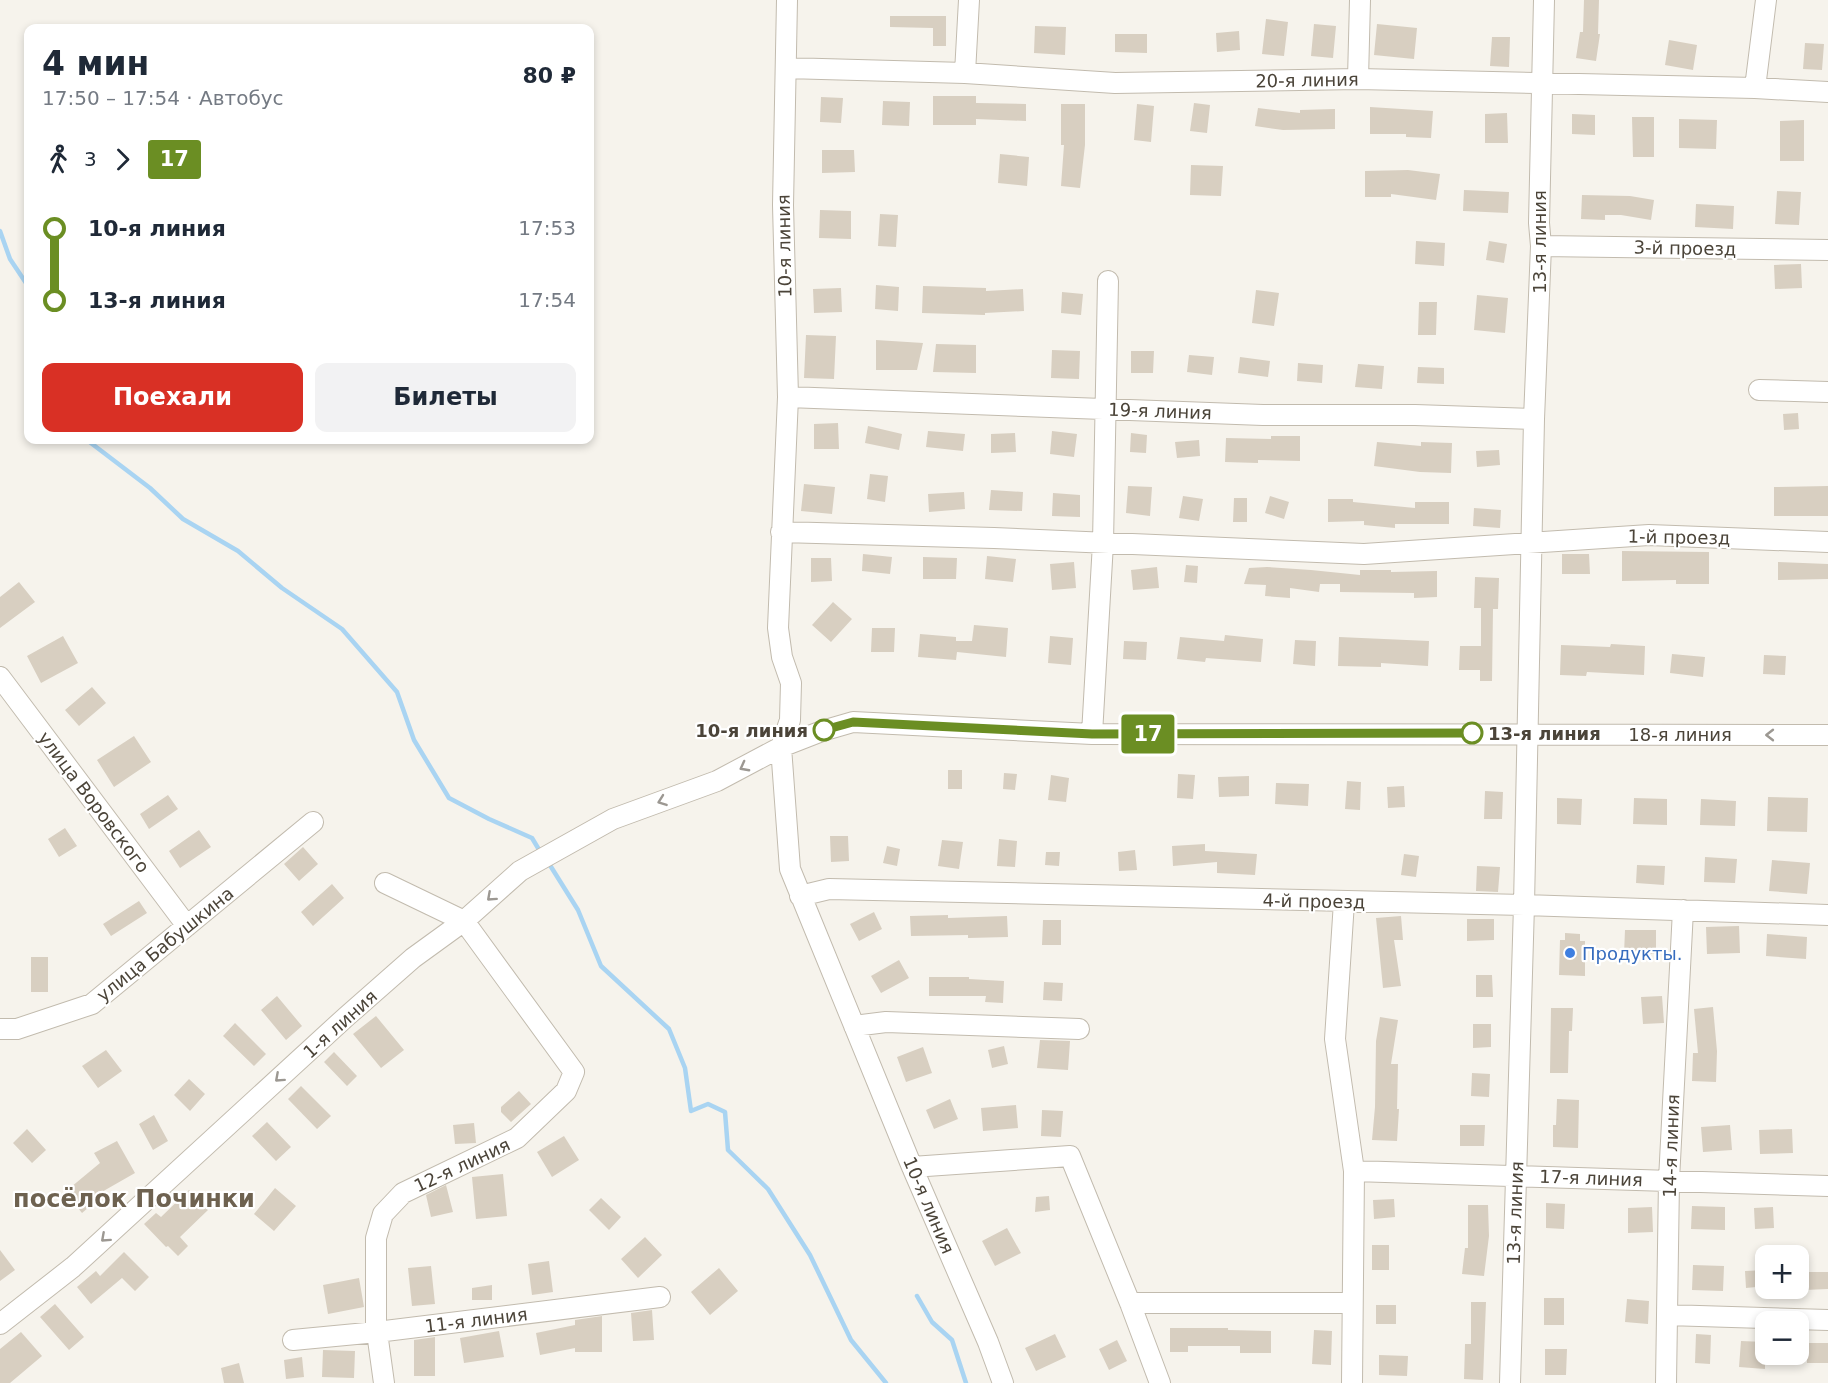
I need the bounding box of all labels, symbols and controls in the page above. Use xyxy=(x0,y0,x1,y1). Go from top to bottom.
text: 4 мин xyxy=(42,44,149,83)
text: 80 ₽ xyxy=(522,63,576,88)
street label: 20-я линия xyxy=(1255,69,1359,91)
text: 17:50 – 17:54 · Автобус xyxy=(42,86,284,110)
icon: walk xyxy=(42,143,75,176)
icon: forward xyxy=(106,143,139,176)
text: 3 xyxy=(84,147,97,171)
text: 17 xyxy=(160,147,189,171)
street label: 13-я линия xyxy=(1529,190,1550,294)
street label: 10-я линия xyxy=(773,194,795,298)
text: 10-я линия xyxy=(88,216,226,241)
text: 17:53 xyxy=(518,216,576,240)
street label: 3-й проезд xyxy=(1633,237,1737,259)
text: 13-я линия xyxy=(88,288,226,313)
text: 17:54 xyxy=(518,288,576,312)
button: Поехали xyxy=(42,363,303,432)
button: Билеты xyxy=(315,363,576,432)
street label: 19-я линия xyxy=(1108,399,1212,423)
street label: 1-й проезд xyxy=(1627,526,1731,548)
line badge: 17 xyxy=(1121,714,1175,754)
marker: 10-я линия xyxy=(813,719,835,741)
place label: 10-я линия xyxy=(695,720,808,741)
text: 17 xyxy=(1133,722,1163,746)
marker: 13-я линия xyxy=(1461,722,1483,744)
place label: 13-я линия xyxy=(1488,723,1601,744)
street label: 18-я линия xyxy=(1628,724,1732,745)
street label: улица Воровского xyxy=(34,727,154,877)
one-way arrow xyxy=(1765,729,1774,741)
one-way arrow xyxy=(740,760,750,771)
one-way arrow xyxy=(657,794,668,807)
street label: улица Бабушкина xyxy=(92,882,238,1006)
one-way arrow xyxy=(487,890,498,901)
street label: 4-й проезд xyxy=(1262,890,1366,912)
place label: Продукты. xyxy=(1582,943,1682,964)
marker: Продукты. xyxy=(1563,946,1577,960)
street label: 1-я линия xyxy=(299,985,381,1063)
one-way arrow xyxy=(276,1071,286,1082)
street label: 14-я линия xyxy=(1659,1094,1683,1198)
street label: 12-я линия xyxy=(411,1134,513,1196)
street label: 10-я линия xyxy=(899,1153,959,1257)
street label: 13-я линия xyxy=(1503,1161,1527,1265)
street label: 17-я линия xyxy=(1539,1166,1643,1190)
district label: посёлок Починки xyxy=(13,1185,255,1213)
one-way arrow xyxy=(101,1231,111,1242)
map controls xyxy=(1755,1245,1809,1365)
button: + xyxy=(1755,1245,1809,1299)
street label: 11-я линия xyxy=(423,1303,529,1337)
button: − xyxy=(1755,1311,1809,1365)

